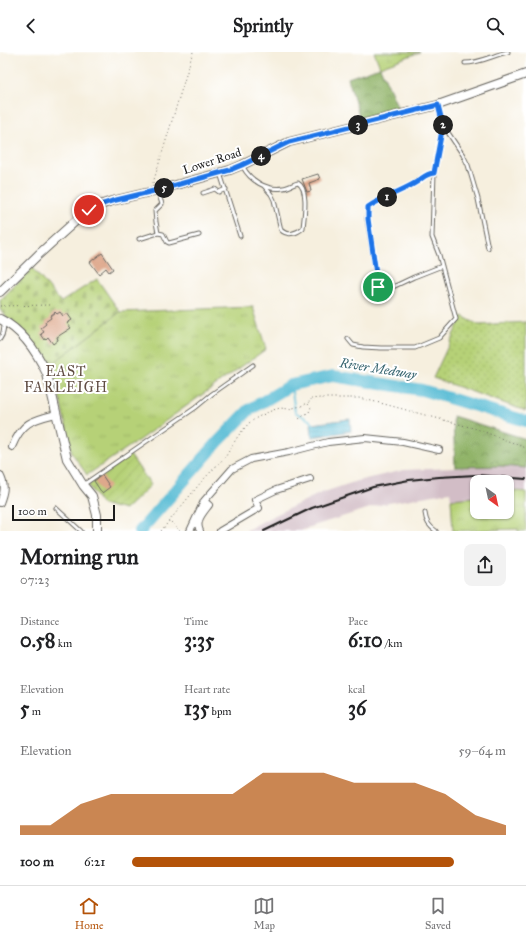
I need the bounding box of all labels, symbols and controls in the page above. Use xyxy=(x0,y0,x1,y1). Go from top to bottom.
icon: back xyxy=(20,15,42,37)
text: Sprintly xyxy=(233,15,293,37)
icon: search xyxy=(484,15,506,37)
pin: 3 xyxy=(348,115,368,135)
pin: 2 xyxy=(433,115,453,135)
text: 3 xyxy=(356,118,360,131)
text: 2 xyxy=(440,118,446,131)
street label: Lower Road xyxy=(181,145,243,177)
pin: 4 xyxy=(251,146,271,166)
text: 4 xyxy=(258,149,264,162)
pin: 5 xyxy=(154,178,174,198)
text: 5 xyxy=(161,181,167,194)
pin: 1 xyxy=(377,187,397,207)
text: 1 xyxy=(385,190,389,203)
pin xyxy=(72,193,106,227)
icon: check xyxy=(78,199,100,221)
pin xyxy=(361,270,395,304)
icon: arrive xyxy=(367,276,389,298)
water label: River Medway xyxy=(338,355,419,383)
district label: EAST FARLEIGH xyxy=(24,363,108,396)
north arrow xyxy=(470,475,514,519)
map controls xyxy=(470,475,514,519)
scale bar xyxy=(12,503,115,522)
text: 100 m xyxy=(18,505,47,518)
text: Morning run xyxy=(20,543,139,570)
button: share xyxy=(464,544,506,586)
text: 07:23 xyxy=(20,572,49,588)
text: Distance xyxy=(20,615,59,628)
text: Time xyxy=(184,615,208,628)
text: Pace xyxy=(348,615,368,628)
text: 0.58 xyxy=(20,628,55,652)
text: 3:35 xyxy=(184,628,214,652)
text: 6:10 xyxy=(348,628,383,652)
text: km xyxy=(55,637,72,650)
text: /km xyxy=(383,637,402,650)
text: Elevation xyxy=(20,683,64,696)
text: Heart rate xyxy=(184,683,230,696)
text: kcal xyxy=(348,683,365,696)
text: 5 xyxy=(20,696,29,720)
text: 135 xyxy=(184,696,209,720)
text: 36 xyxy=(348,696,366,720)
text: m xyxy=(29,705,41,718)
text: bpm xyxy=(209,705,232,718)
text: Elevation xyxy=(20,743,72,759)
text: 59–64 m xyxy=(459,743,506,759)
text: 100 m xyxy=(20,854,54,870)
text: 6:21 xyxy=(84,854,106,870)
tab: Home xyxy=(75,895,104,932)
tab: Map xyxy=(253,895,275,932)
tab: Saved xyxy=(425,895,451,932)

